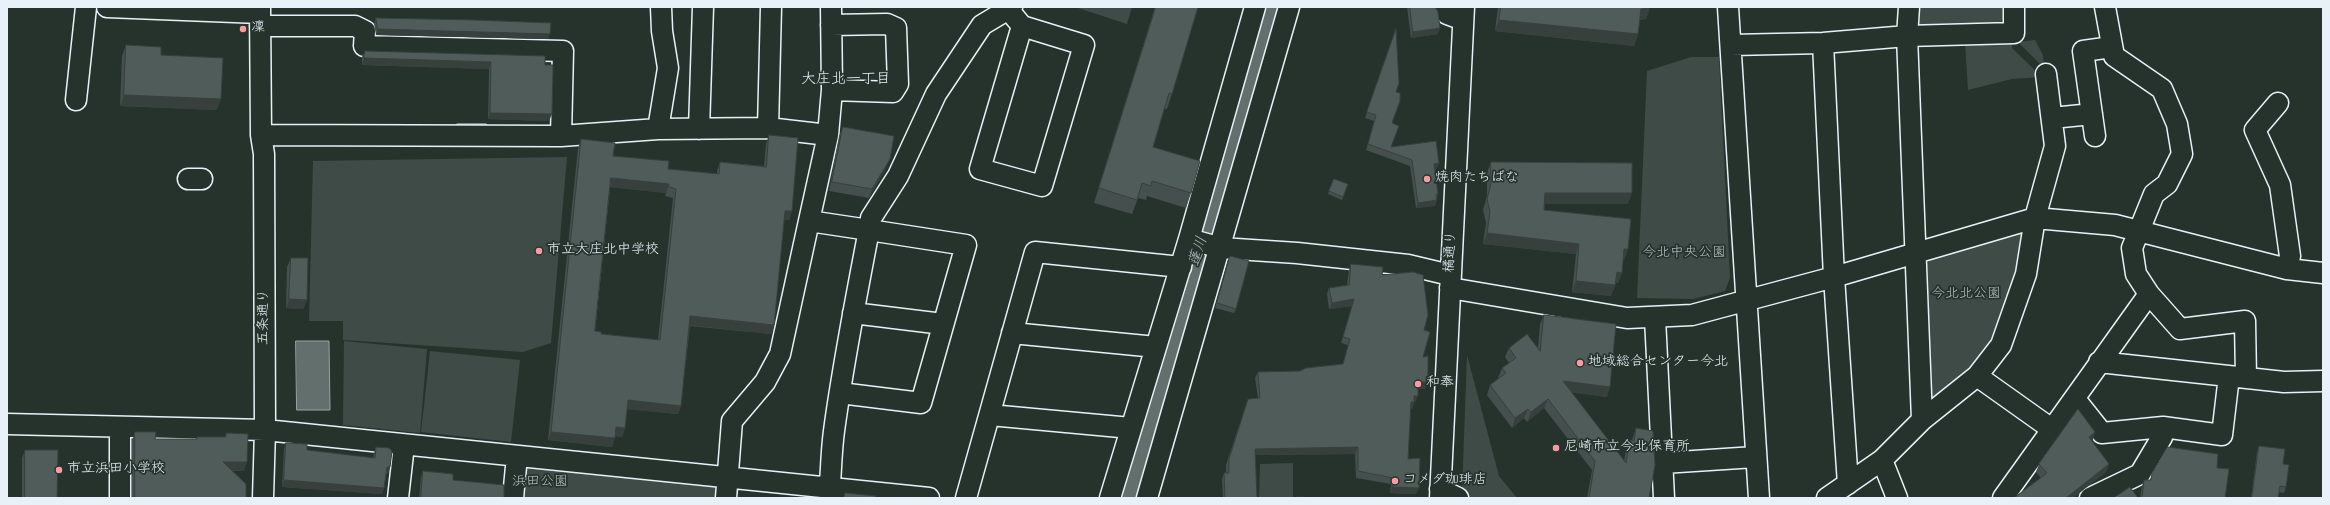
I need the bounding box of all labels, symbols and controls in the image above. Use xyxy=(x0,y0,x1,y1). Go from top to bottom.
place label: 凜 xyxy=(251,21,265,37)
marker: 凜 xyxy=(238,24,248,34)
district label: 大庄北一丁目 xyxy=(801,72,891,90)
place label: 焼肉たちばな xyxy=(1435,171,1519,187)
marker: 焼肉たちばな xyxy=(1422,174,1432,184)
street label: 橘通り xyxy=(1443,231,1461,273)
water label: 蓬川 xyxy=(1187,235,1213,269)
place label: 市立大庄北中学校 xyxy=(547,243,659,259)
marker: 市立大庄北中学校 xyxy=(534,246,544,256)
park label: 今北中央公園 xyxy=(1642,246,1726,262)
park label: 今北北公園 xyxy=(1931,287,2001,303)
street label: 五条通り xyxy=(257,289,273,345)
place label: 地域総合センター今北 xyxy=(1588,355,1728,371)
marker: 地域総合センター今北 xyxy=(1575,358,1585,368)
place label: 和奉 xyxy=(1426,376,1454,392)
marker: 和奉 xyxy=(1413,379,1423,389)
place label: 尼崎市立今北保育所 xyxy=(1564,440,1690,456)
marker: 尼崎市立今北保育所 xyxy=(1551,443,1561,453)
place label: 市立浜田小学校 xyxy=(67,462,165,478)
marker: 市立浜田小学校 xyxy=(54,465,64,475)
place label: コメダ珈琲店 xyxy=(1403,473,1487,489)
park label: 浜田公園 xyxy=(512,475,568,491)
marker: コメダ珈琲店 xyxy=(1390,476,1400,486)

